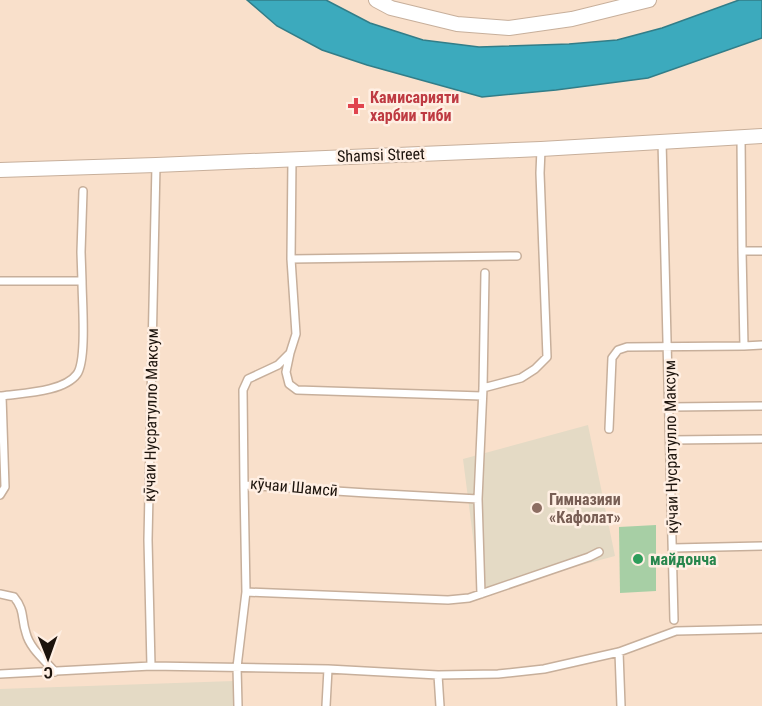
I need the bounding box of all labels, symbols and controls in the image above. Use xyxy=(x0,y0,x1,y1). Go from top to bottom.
place label: Камисарияти харбии тиби xyxy=(370,88,459,125)
marker: Камисарияти харбии тиби xyxy=(347,97,365,115)
street label: Shamsi Street xyxy=(337,144,425,166)
street label: кӯчаи Нусратулло Максум xyxy=(140,328,162,502)
street label: кӯчаи Нусратулло Максум xyxy=(660,360,682,534)
street label: кӯчаи Шамсӣ xyxy=(249,474,339,500)
place label: Гимназияи «Кафолат» xyxy=(549,490,621,527)
marker: Гимназияи «Кафолат» xyxy=(530,501,544,515)
place label: майдонча xyxy=(650,550,717,569)
marker: майдонча xyxy=(631,552,645,566)
north arrow xyxy=(18,628,78,688)
text: С xyxy=(44,663,53,682)

